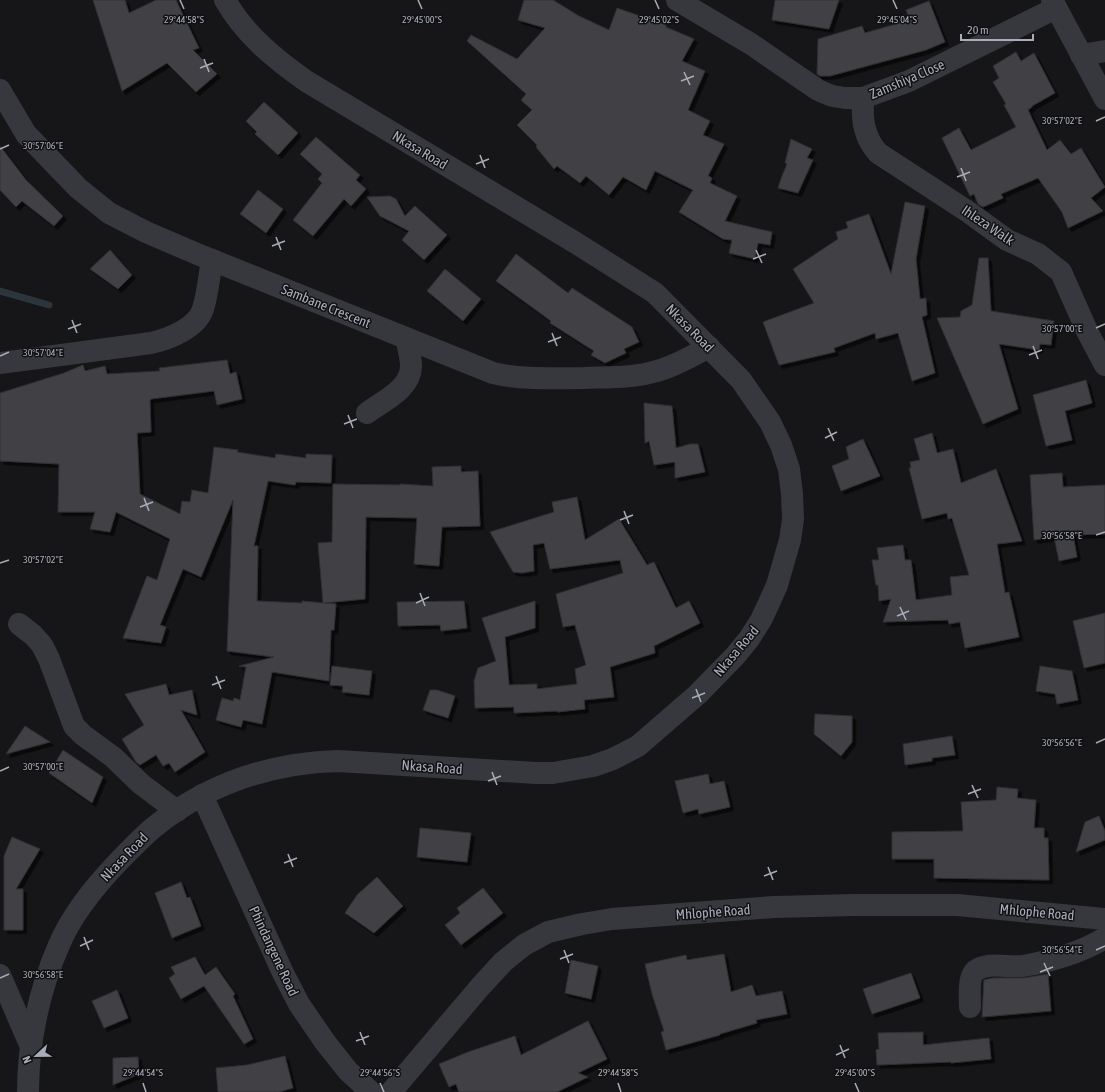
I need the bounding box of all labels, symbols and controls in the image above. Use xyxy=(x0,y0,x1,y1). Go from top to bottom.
text: 29°44'58"S xyxy=(164,14,204,25)
text: 29°45'00"S xyxy=(402,14,442,25)
text: 29°45'02"S xyxy=(639,14,679,25)
text: 29°45'04"S xyxy=(877,14,917,25)
scale bar xyxy=(961,16,1033,42)
text: 20 m xyxy=(967,23,989,37)
street label: Zamshiya Close xyxy=(867,56,947,102)
text: 30°57'02"E xyxy=(1042,115,1083,126)
street label: Nkasa Road xyxy=(390,127,450,173)
text: 30°57'06"E xyxy=(23,140,64,151)
street label: Ihleza Walk xyxy=(959,202,1017,248)
street label: Sambane Crescent xyxy=(279,281,373,331)
street label: Nkasa Road xyxy=(663,301,717,355)
text: 30°57'00"E xyxy=(1042,323,1083,334)
text: 30°57'04"E xyxy=(23,347,64,358)
text: 30°56'58"E xyxy=(1042,530,1083,541)
text: 30°57'02"E xyxy=(23,554,64,565)
street label: Nkasa Road xyxy=(710,622,762,680)
text: 30°56'56"E xyxy=(1042,737,1083,748)
street label: Nkasa Road xyxy=(401,757,463,777)
text: 30°57'00"E xyxy=(23,761,64,772)
street label: Nkasa Road xyxy=(97,829,151,885)
street label: Mhlophe Road xyxy=(675,901,751,923)
street label: Mhlophe Road xyxy=(999,901,1075,923)
street label: Phindangene Road xyxy=(246,903,302,999)
text: 30°56'54"E xyxy=(1042,944,1083,955)
text: 30°56'58"E xyxy=(23,969,64,980)
north arrow xyxy=(16,1036,56,1076)
text: N xyxy=(20,1054,34,1065)
text: 29°44'54"S xyxy=(123,1067,163,1078)
text: 29°44'56"S xyxy=(360,1067,400,1078)
text: 29°44'58"S xyxy=(598,1067,638,1078)
text: 29°45'00"S xyxy=(835,1067,875,1078)

